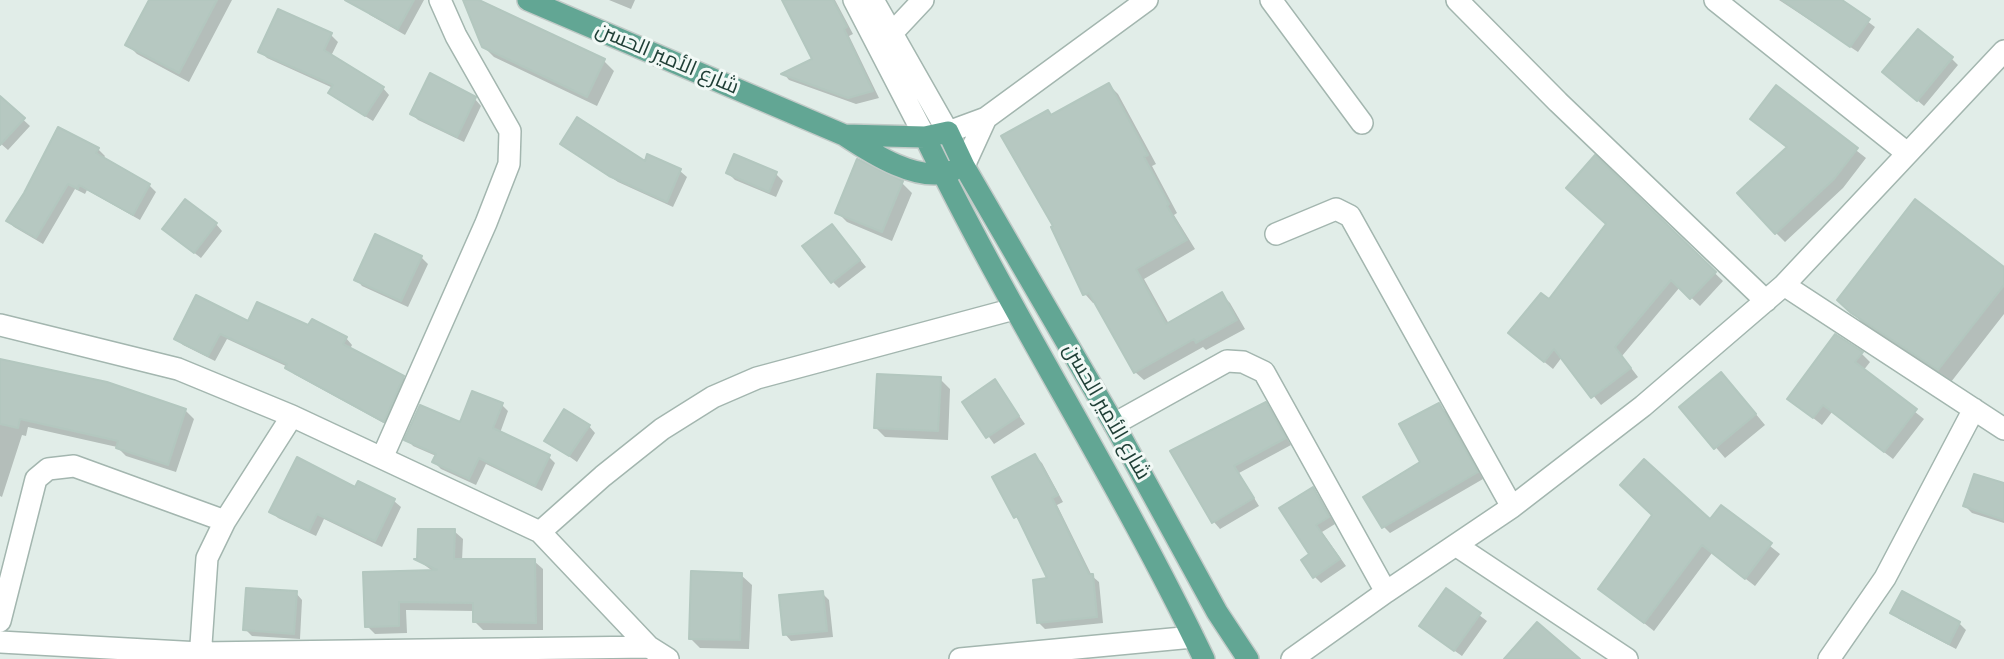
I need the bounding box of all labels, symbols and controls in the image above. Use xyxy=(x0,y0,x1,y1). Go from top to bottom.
street label: شارع الأمير الحسن xyxy=(592,17,742,101)
street label: شارع الأمير الحسن xyxy=(1057,339,1155,485)

